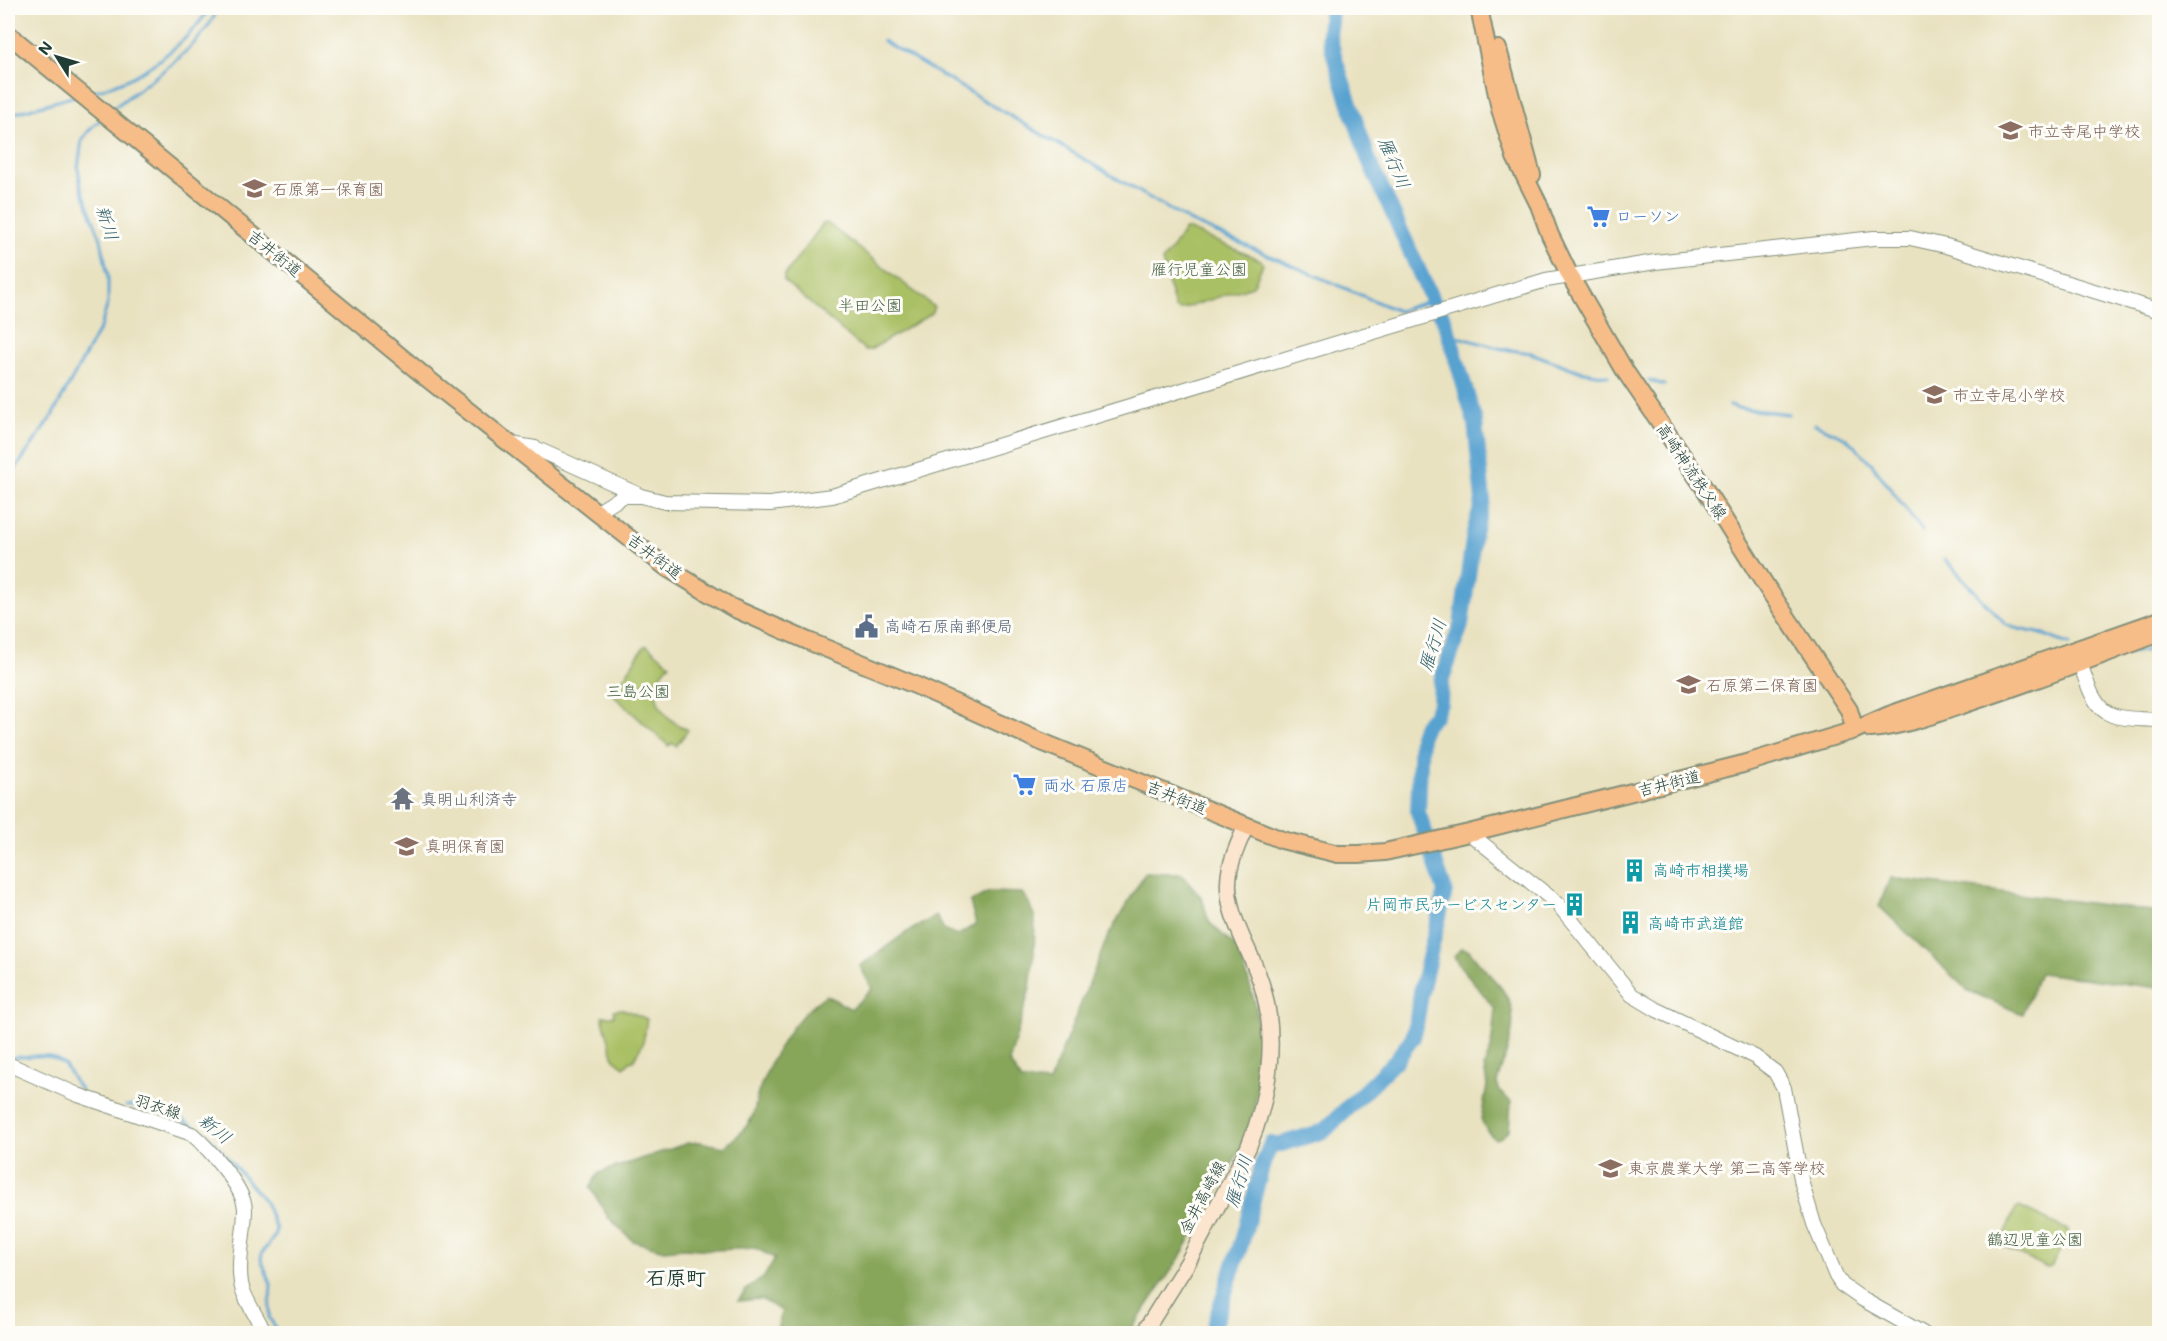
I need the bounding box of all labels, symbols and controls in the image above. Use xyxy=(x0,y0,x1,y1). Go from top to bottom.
north arrow xyxy=(27,27,87,87)
text: N xyxy=(33,36,57,59)
school or university icon: 市立寺尾中学校 xyxy=(1997,118,2023,144)
place label: 市立寺尾中学校 xyxy=(2028,120,2140,141)
water label: 雁行川 xyxy=(1373,133,1417,192)
school or university icon: 石原第一保育園 xyxy=(241,176,267,202)
place label: 石原第一保育園 xyxy=(272,178,384,199)
water label: 新川 xyxy=(91,202,125,243)
supermarket icon: ローソン xyxy=(1585,203,1611,229)
place label: ローソン xyxy=(1616,205,1680,226)
street label: 吉井街道 xyxy=(244,224,307,281)
park label: 雁行児童公園 xyxy=(1151,258,1247,279)
park label: 半田公園 xyxy=(838,294,902,315)
school or university icon: 市立寺尾小学校 xyxy=(1922,382,1948,408)
place label: 市立寺尾小学校 xyxy=(1953,384,2065,405)
street label: 高崎神流秩父線 xyxy=(1652,418,1732,523)
street label: 吉井街道 xyxy=(623,528,687,583)
public building icon: 高崎石原南郵便局 xyxy=(854,613,880,639)
place label: 高崎石原南郵便局 xyxy=(885,615,1013,636)
water label: 雁行川 xyxy=(1413,615,1451,674)
school or university icon: 石原第二保育園 xyxy=(1675,672,1701,698)
place label: 石原第二保育園 xyxy=(1706,674,1818,695)
park label: 三島公園 xyxy=(606,680,670,701)
street label: 吉井街道 xyxy=(1635,765,1702,800)
supermarket icon: 両水 石原店 xyxy=(1012,772,1038,798)
place label: 両水 石原店 xyxy=(1043,774,1128,795)
street label: 吉井街道 xyxy=(1144,775,1211,818)
temple icon: 真明山利済寺 xyxy=(390,786,416,812)
place label: 真明山利済寺 xyxy=(421,788,517,809)
school or university icon: 真明保育園 xyxy=(394,833,420,859)
place label: 真明保育園 xyxy=(425,835,505,856)
building icon: 高崎市相撲場 xyxy=(1622,857,1648,883)
place label: 高崎市相撲場 xyxy=(1653,859,1749,880)
building icon: 片岡市民サービスセンター xyxy=(1562,891,1588,917)
place label: 片岡市民サービスセンター xyxy=(1366,893,1557,914)
building icon: 高崎市武道館 xyxy=(1617,910,1643,936)
place label: 高崎市武道館 xyxy=(1648,912,1744,933)
street label: 羽衣線 xyxy=(132,1088,184,1123)
water label: 新川 xyxy=(194,1108,237,1149)
water label: 雁行川 xyxy=(1219,1151,1257,1210)
school or university icon: 東京農業大学 第二高等学校 xyxy=(1597,1155,1623,1181)
street label: 金井高崎線 xyxy=(1174,1157,1230,1237)
place label: 東京農業大学 第二高等学校 xyxy=(1628,1157,1825,1178)
park label: 鶴辺児童公園 xyxy=(1987,1228,2083,1249)
district label: 石原町 xyxy=(646,1264,706,1290)

